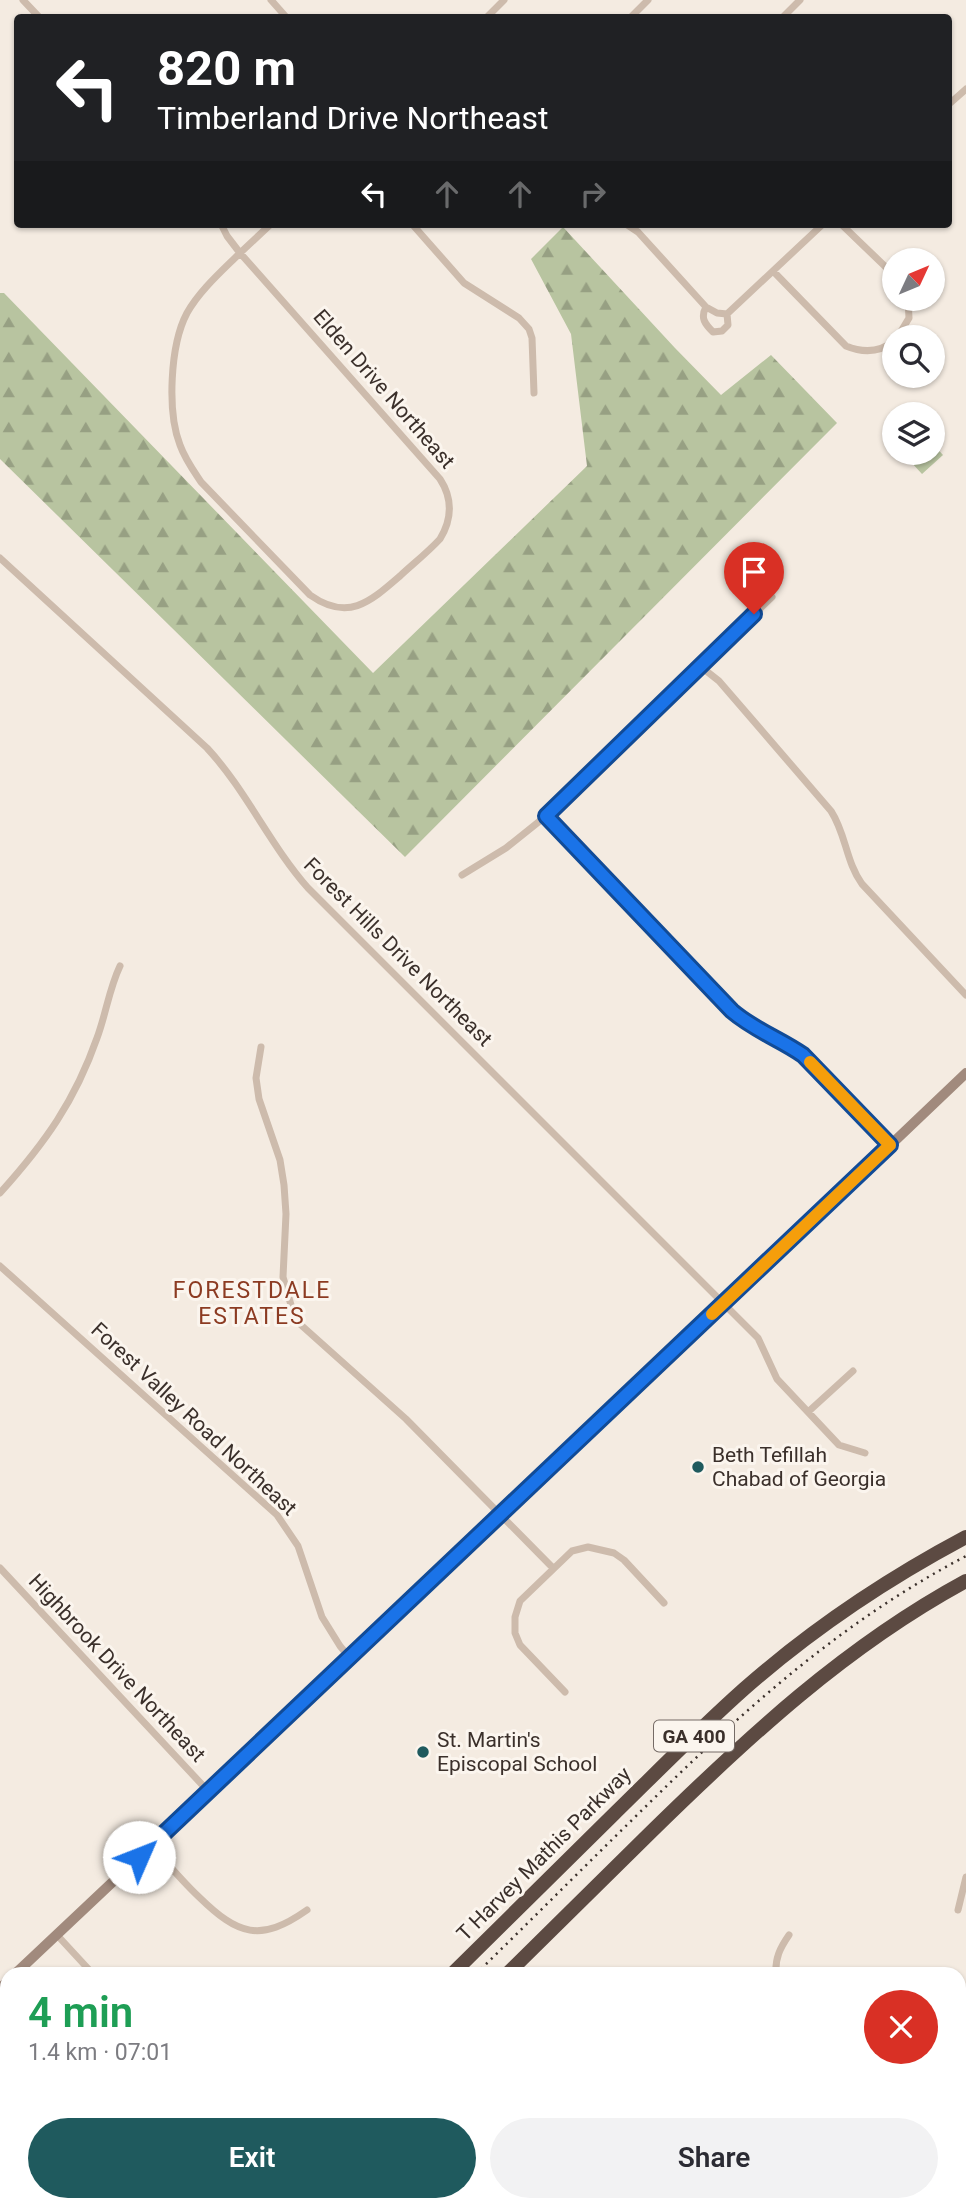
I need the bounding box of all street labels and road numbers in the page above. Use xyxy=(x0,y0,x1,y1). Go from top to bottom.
street label: Elden Drive Northeast xyxy=(309,305,460,473)
street label: Forest Hills Drive Northeast xyxy=(299,853,497,1051)
street label: Forest Valley Road Northeast xyxy=(86,1318,302,1521)
street label: Highbrook Drive Northeast xyxy=(24,1569,210,1767)
road number: GA 400 xyxy=(654,1720,734,1752)
street label: T Harvey Mathis Parkway xyxy=(452,1762,636,1946)

